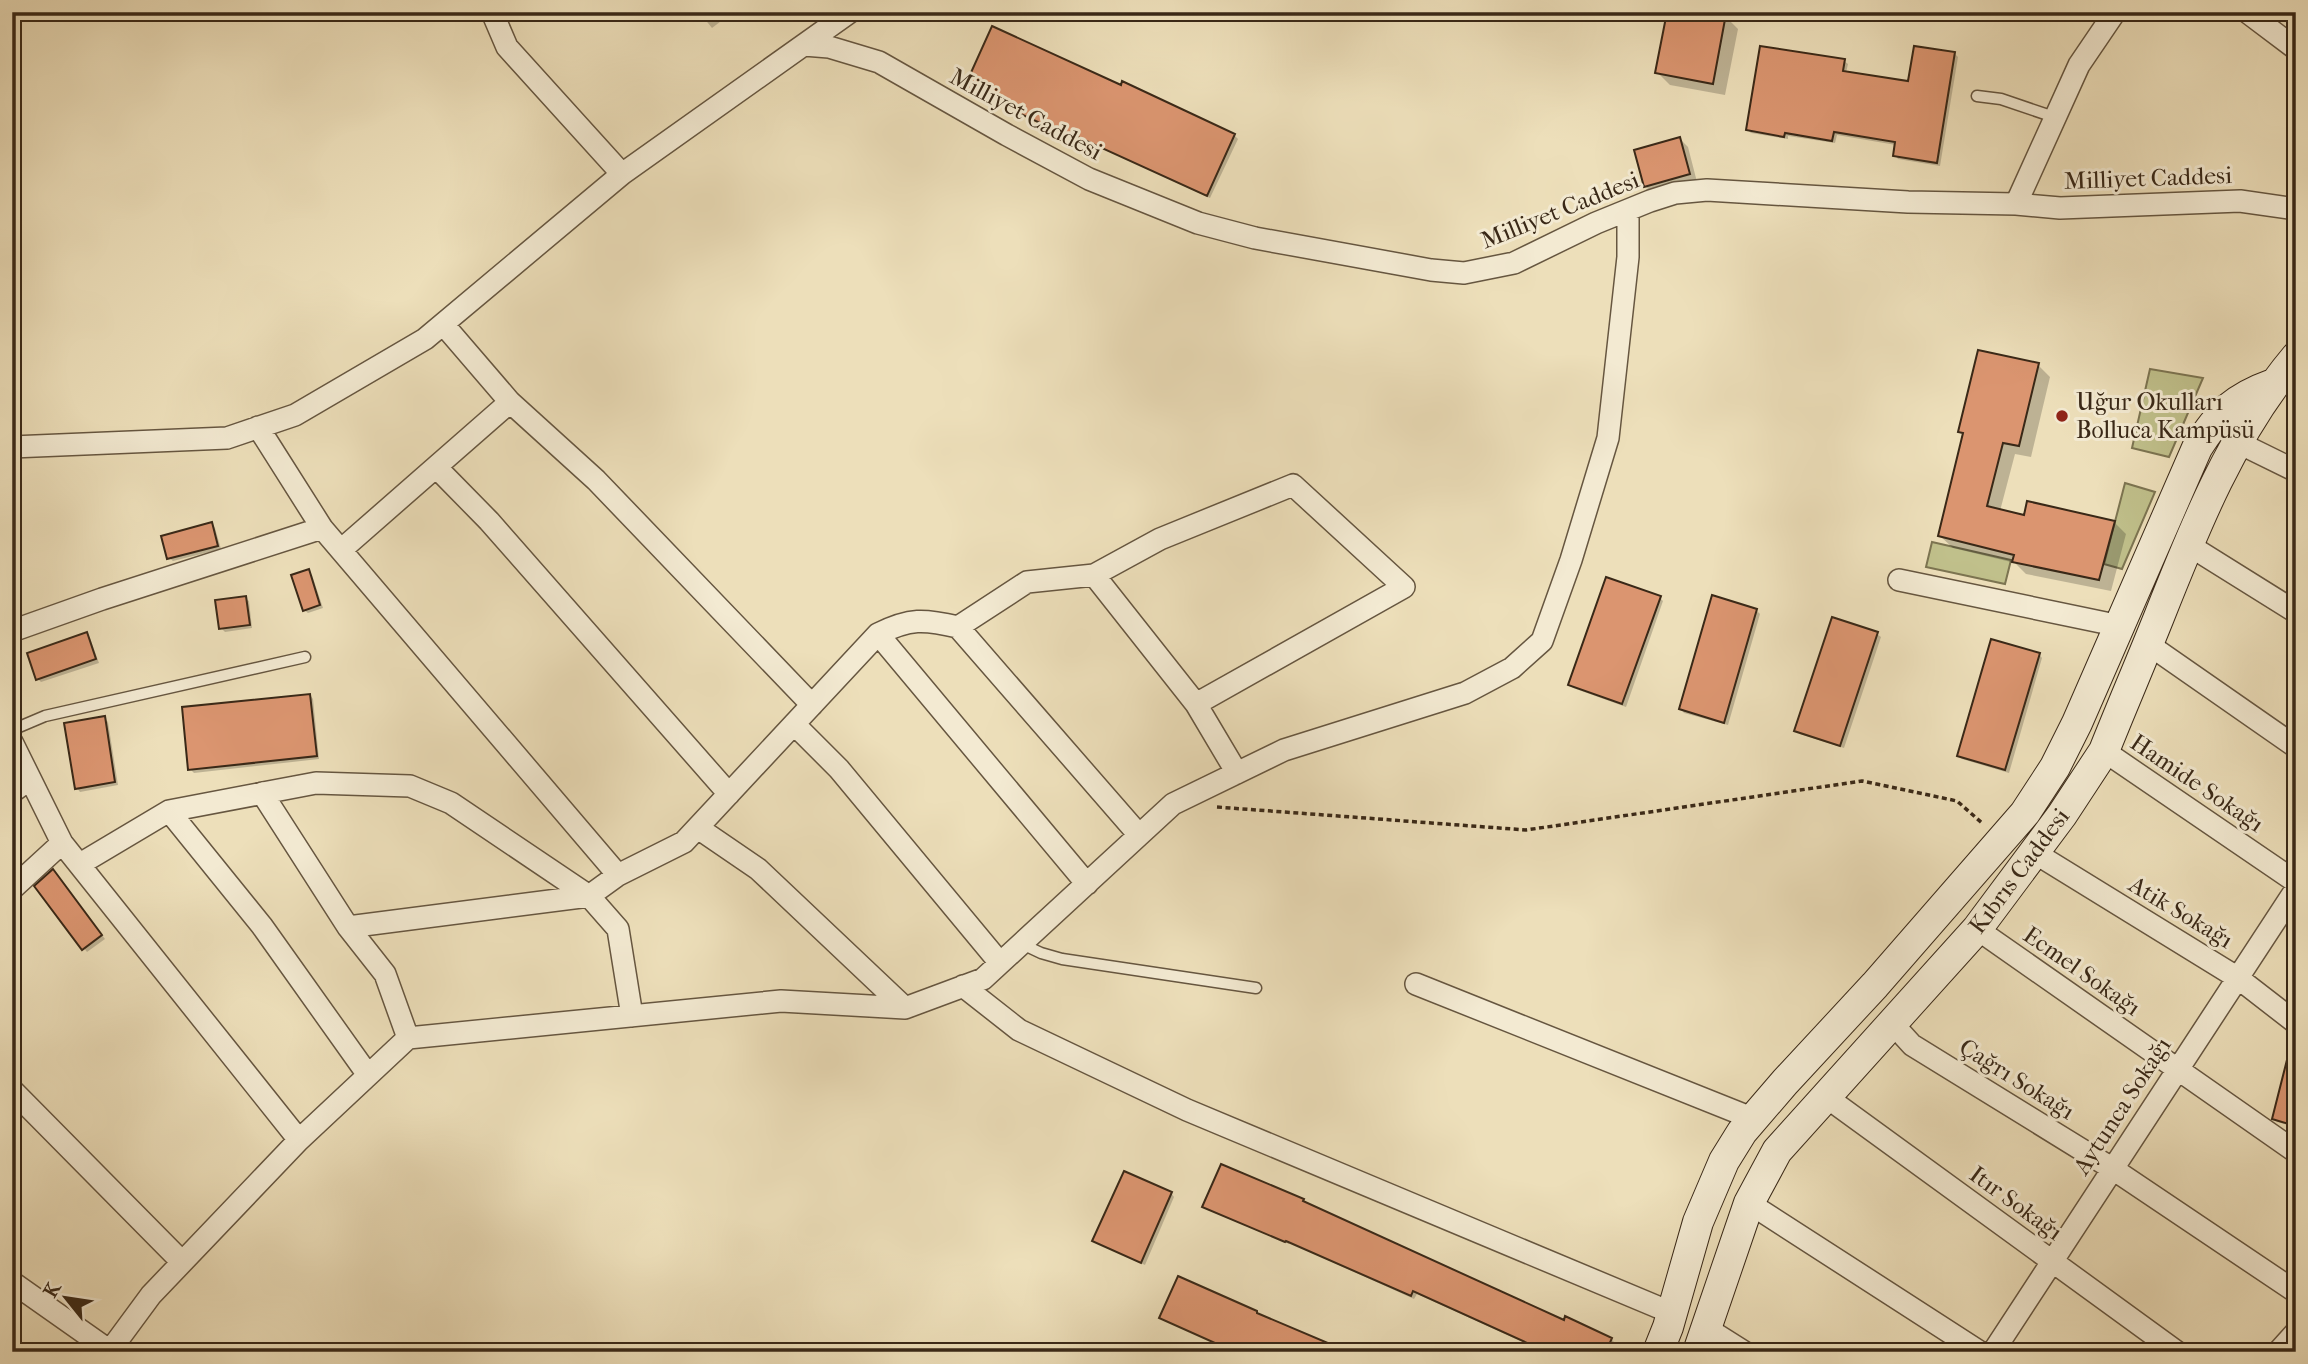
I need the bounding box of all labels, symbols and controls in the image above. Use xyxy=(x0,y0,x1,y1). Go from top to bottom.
street label: Milliyet Caddesi xyxy=(945,62,1107,166)
street label: Milliyet Caddesi xyxy=(2064,161,2232,195)
street label: Milliyet Caddesi xyxy=(1477,166,1643,254)
place label: Uğur Okulları Bolluca Kampüsü xyxy=(2076,388,2255,444)
marker: Uğur Okulları Bolluca Kampüsü xyxy=(2054,408,2070,424)
street label: Hamide Sokağı xyxy=(2125,728,2269,838)
street label: Kıbrıs Caddesi xyxy=(1963,803,2075,939)
street label: Atik Sokağı xyxy=(2123,870,2238,954)
street label: Ecmel Sokağı xyxy=(2018,920,2146,1022)
street label: Aytunca Sokağı xyxy=(2067,1032,2177,1181)
street label: Çağrı Sokağı xyxy=(1954,1033,2080,1125)
street label: Itır Sokağı xyxy=(1964,1160,2068,1246)
north arrow xyxy=(32,1262,102,1332)
text: K xyxy=(39,1277,66,1301)

